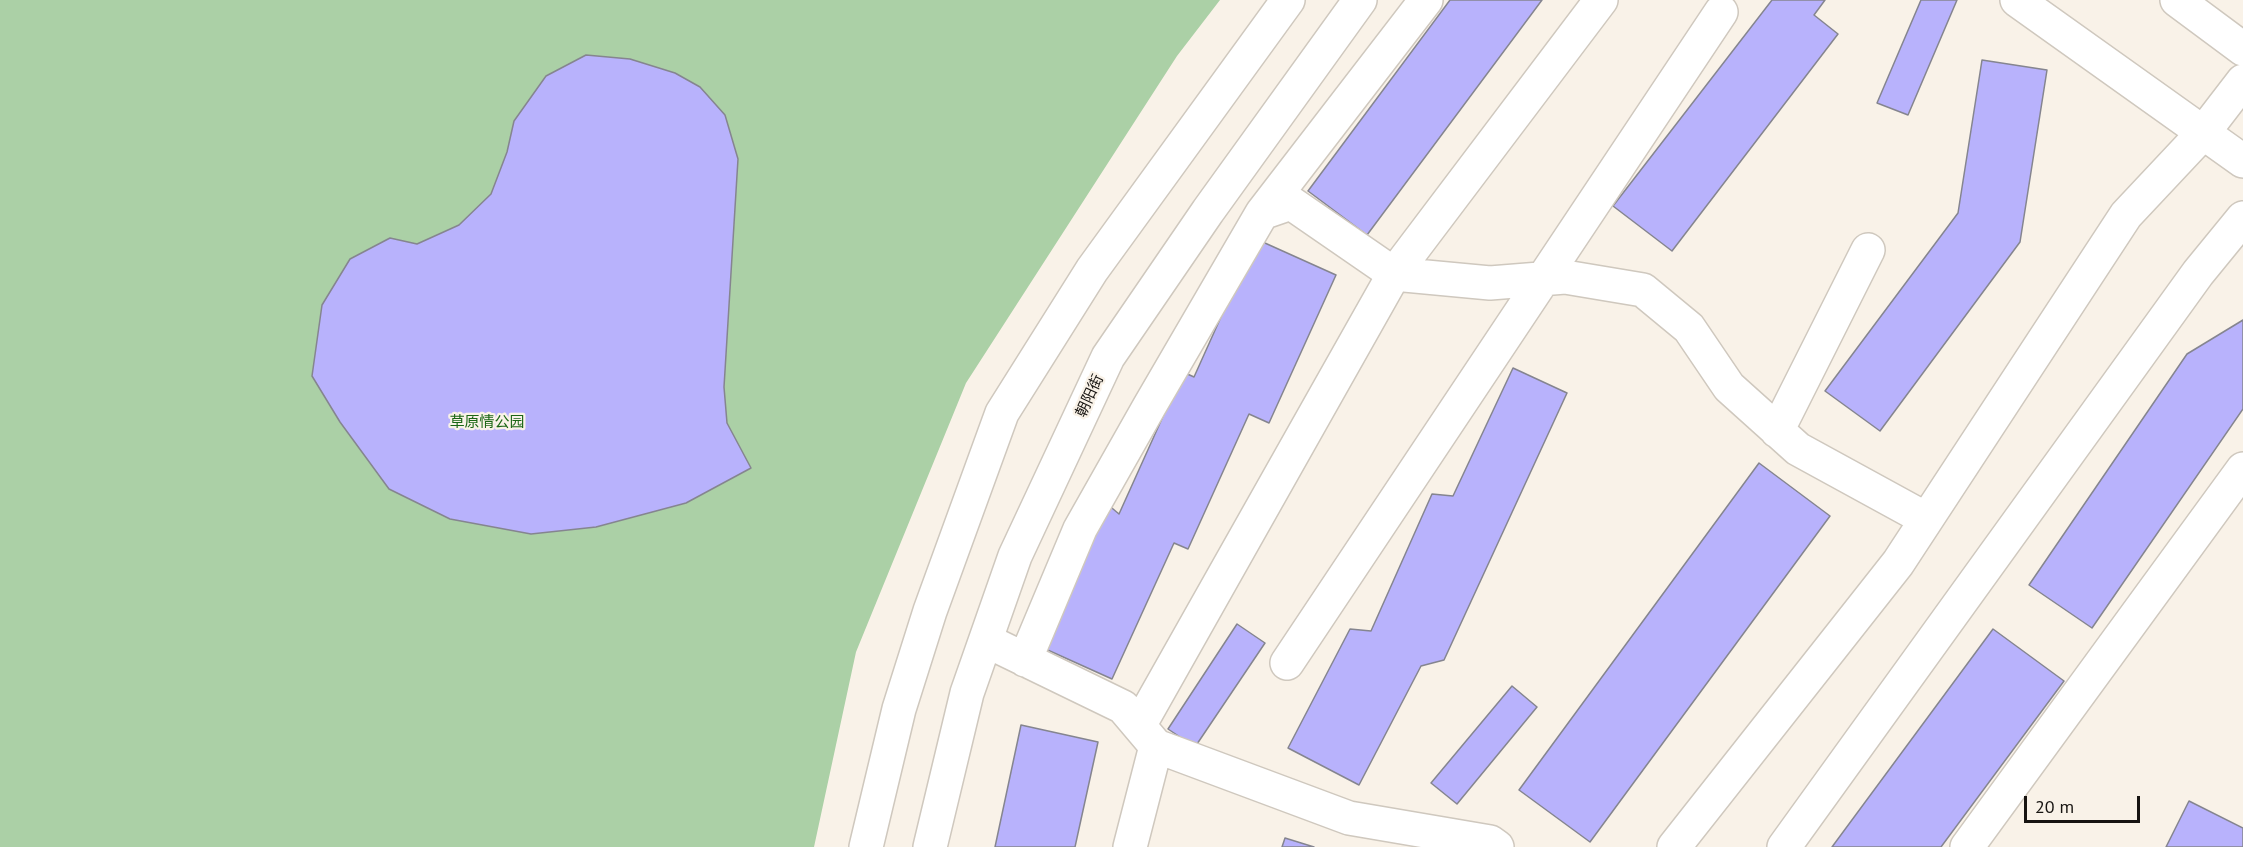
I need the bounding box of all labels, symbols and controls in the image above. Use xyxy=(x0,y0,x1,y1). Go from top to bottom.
street label: 朝阳街 xyxy=(1072,372,1108,420)
park label: 草原情公园 xyxy=(450,414,524,432)
scale bar xyxy=(2027,784,2142,822)
text: 20 m xyxy=(2035,795,2074,818)

